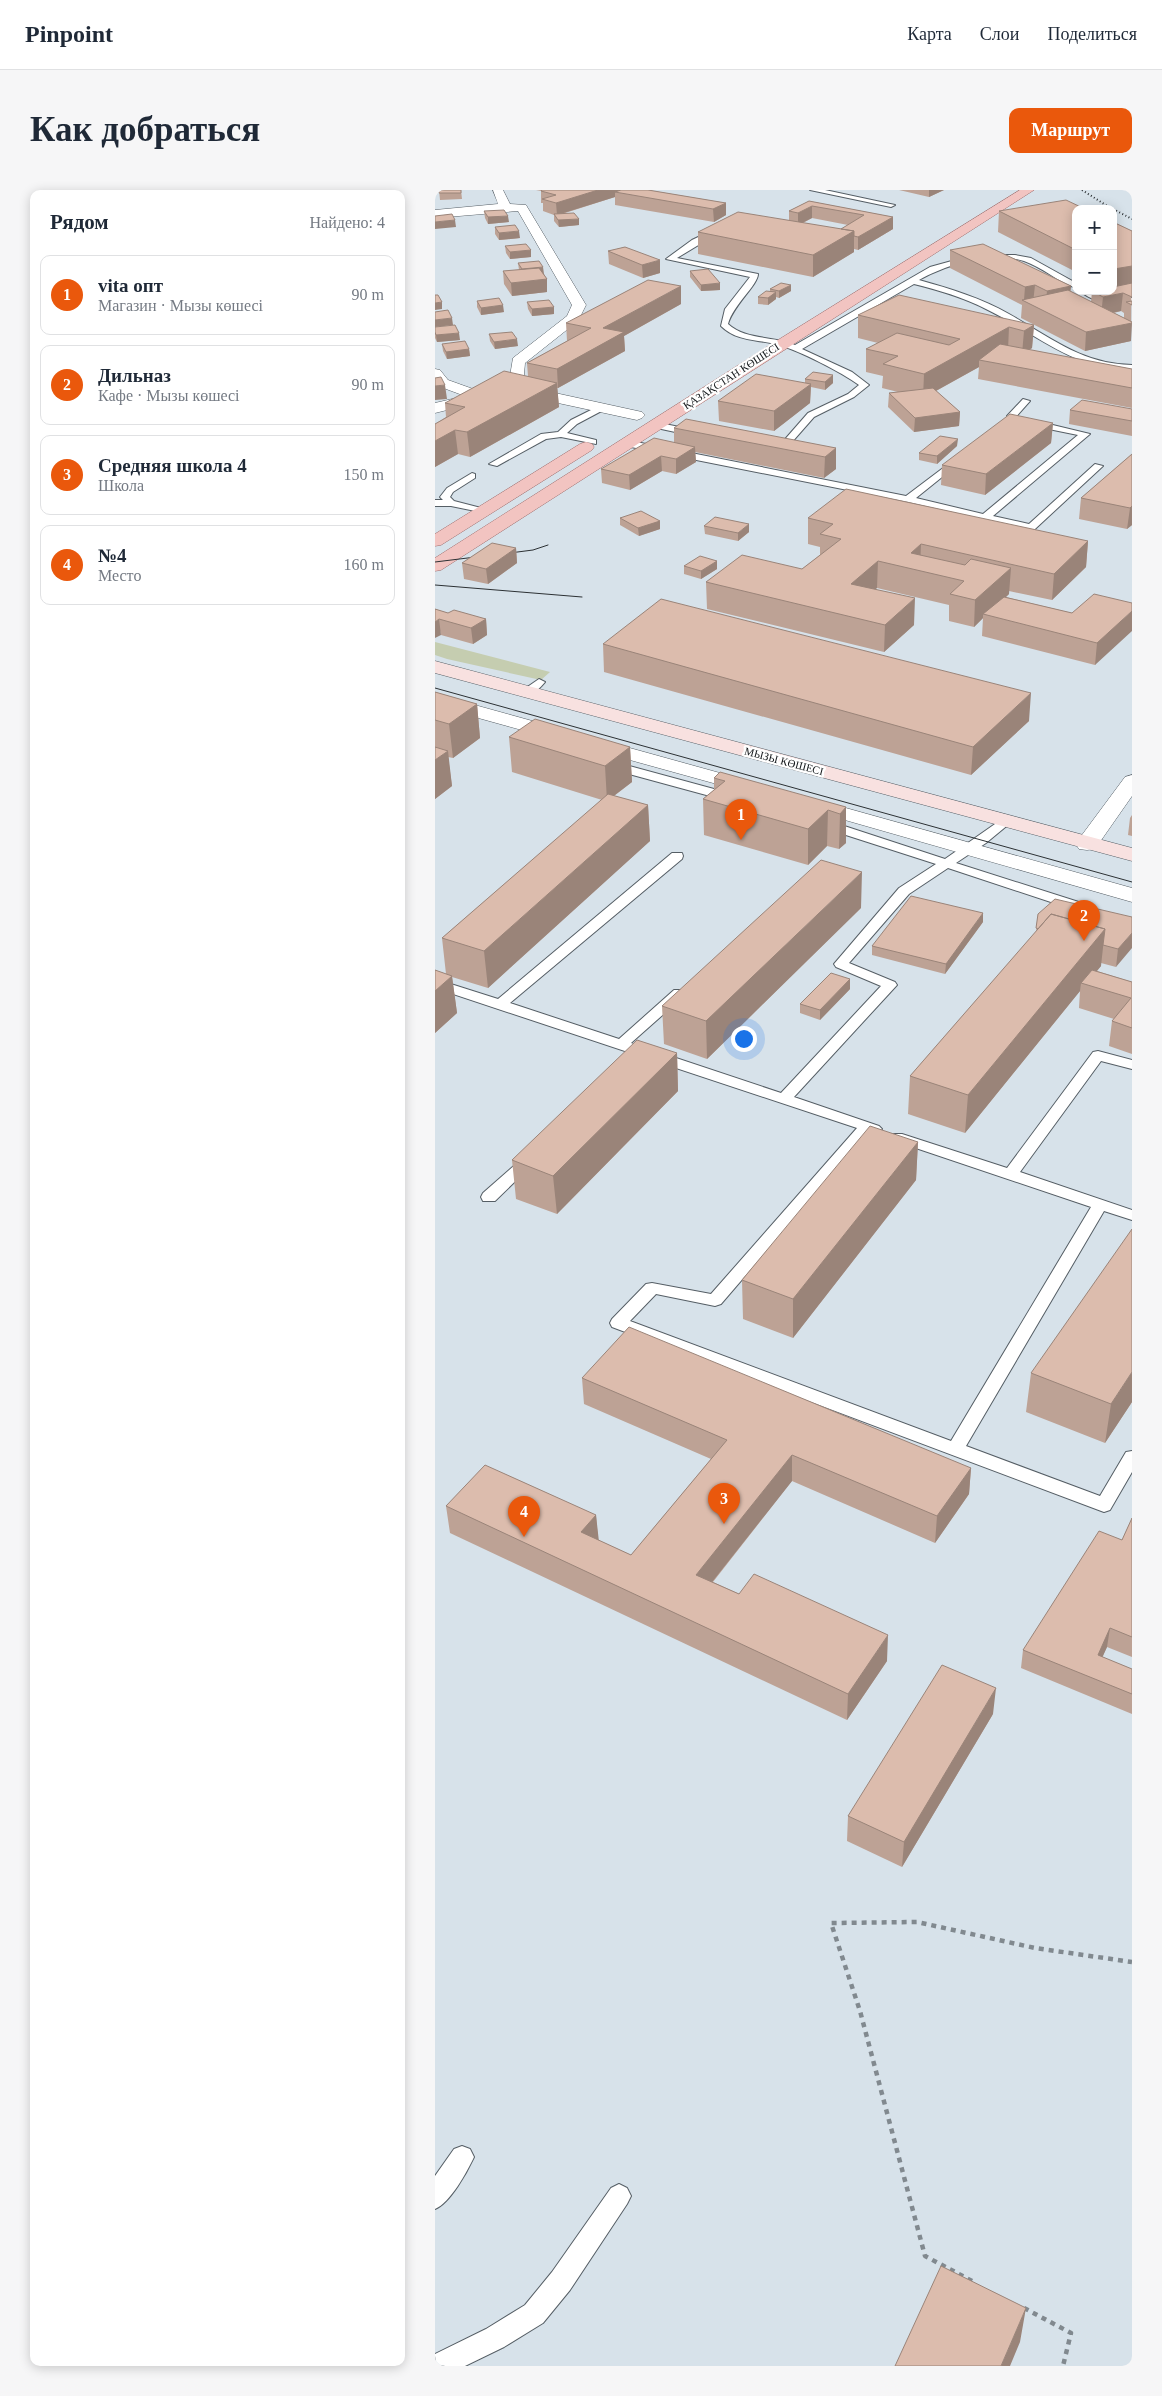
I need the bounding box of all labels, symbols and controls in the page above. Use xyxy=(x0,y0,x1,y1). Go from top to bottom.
text: Pinpoint xyxy=(25,21,113,47)
text: Карта xyxy=(907,24,952,44)
text: Слои xyxy=(980,24,1019,44)
text: Поделиться xyxy=(1047,24,1137,44)
button: Маршрут xyxy=(1009,108,1132,153)
text: Как добраться xyxy=(30,110,260,149)
map controls xyxy=(1072,205,1117,295)
button: + xyxy=(1072,205,1117,250)
text: Рядом xyxy=(50,210,109,234)
text: Найдено: 4 xyxy=(310,214,385,231)
button: − xyxy=(1072,250,1117,295)
text: vita опт xyxy=(98,275,163,296)
text: 1 xyxy=(63,286,71,303)
text: 90 m xyxy=(352,286,384,303)
text: Магазин · Мызы көшесі xyxy=(98,297,263,314)
street label: ҚАЗАҚСТАН КӨШЕСІ xyxy=(681,340,782,412)
text: Дильназ xyxy=(98,365,171,386)
text: 2 xyxy=(63,376,71,393)
text: 90 m xyxy=(352,376,384,393)
text: Кафе · Мызы көшесі xyxy=(98,387,240,404)
text: Средняя школа 4 xyxy=(98,455,247,476)
text: 3 xyxy=(63,466,71,483)
text: 150 m xyxy=(344,466,384,483)
text: Школа xyxy=(98,477,144,494)
text: №4 xyxy=(98,545,127,566)
text: 4 xyxy=(63,556,71,573)
text: 160 m xyxy=(344,556,384,573)
text: Место xyxy=(98,567,141,584)
street label: МЫЗЫ КӨШЕСІ xyxy=(743,745,825,777)
pin: 1 xyxy=(725,799,757,840)
pin: 2 xyxy=(1068,900,1100,941)
your location xyxy=(731,1026,757,1052)
pin: 3 xyxy=(708,1483,740,1524)
pin: 4 xyxy=(508,1496,540,1537)

